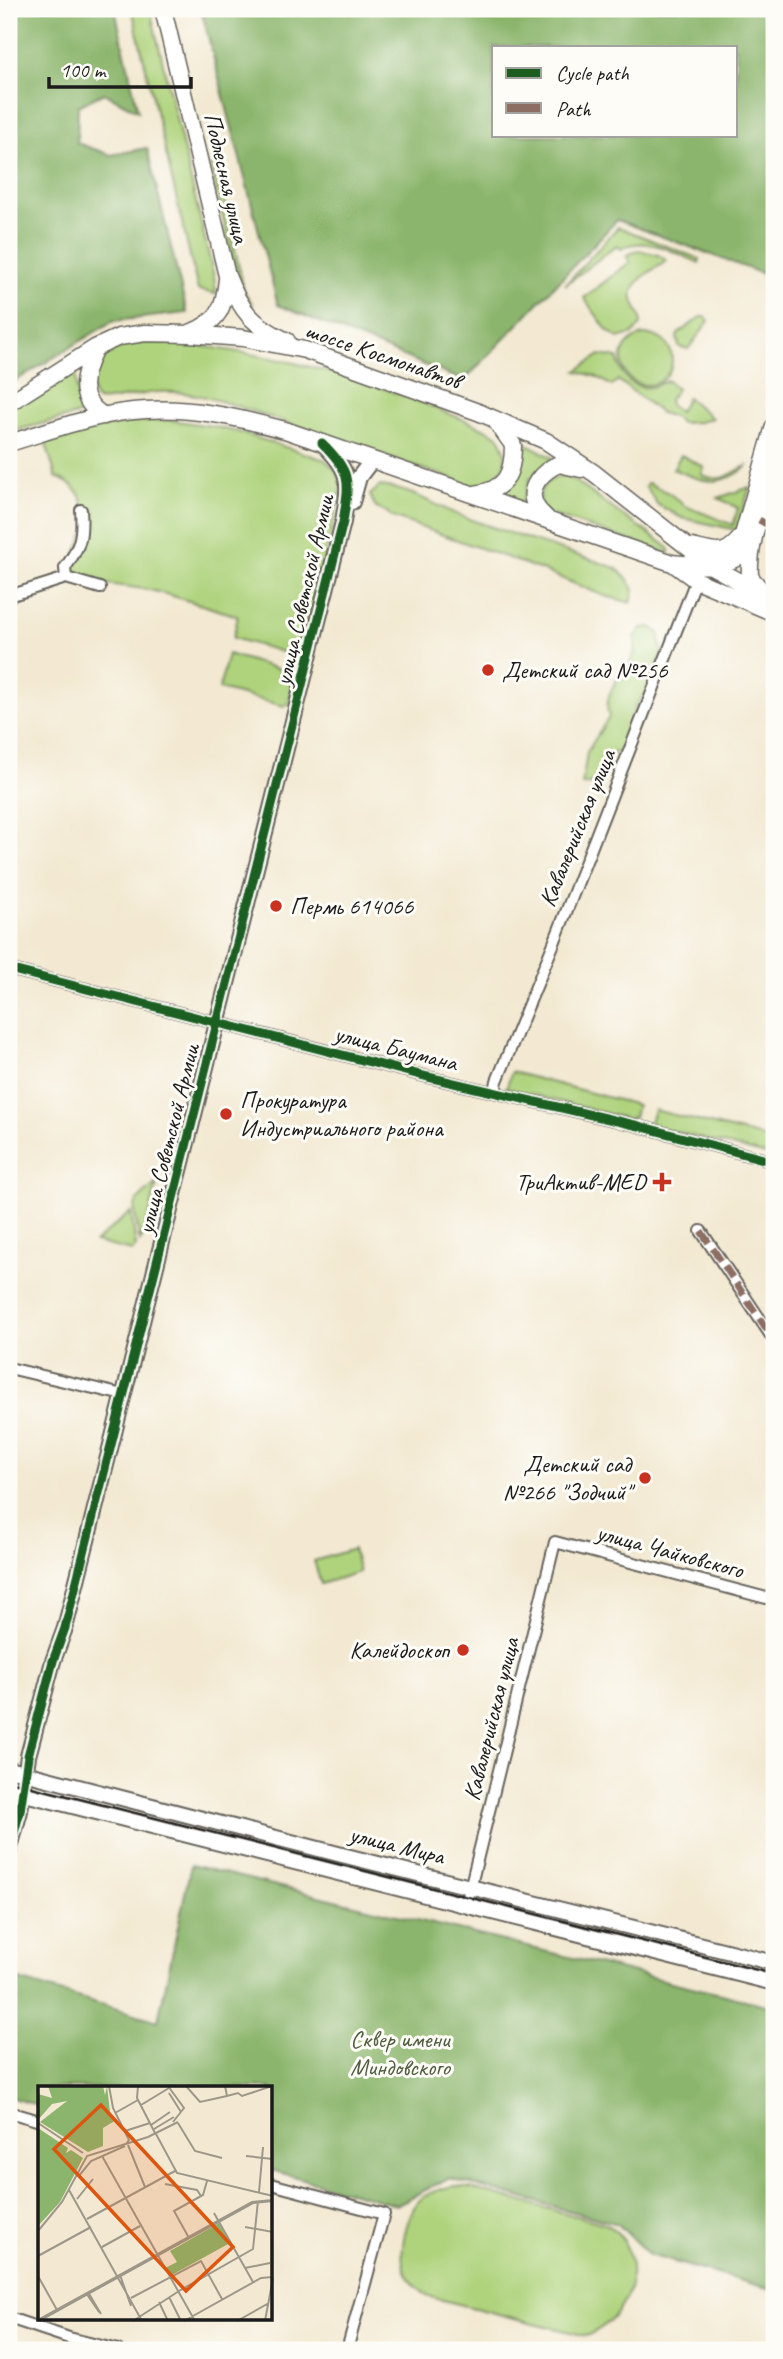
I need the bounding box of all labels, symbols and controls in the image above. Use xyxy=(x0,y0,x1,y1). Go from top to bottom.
scale bar xyxy=(49,46,191,90)
legend xyxy=(492,46,738,136)
text: 100 m xyxy=(60,57,107,83)
text: Cycle path xyxy=(556,60,629,86)
text: Path xyxy=(556,96,592,122)
street label: Подлесная улица xyxy=(197,110,257,248)
street label: шоссе Космонавтов xyxy=(301,314,469,397)
street label: улица Советской Армии xyxy=(267,490,341,690)
place label: Детский сад №256 xyxy=(502,655,669,685)
marker: Детский сад №256 xyxy=(480,662,496,678)
street label: Кавалерийская улица xyxy=(532,744,623,911)
place label: Пермь 614066 xyxy=(290,891,415,921)
marker: Пермь 614066 xyxy=(268,898,284,914)
street label: улица Баумана xyxy=(330,1018,462,1078)
street label: улица Советской Армии xyxy=(129,1040,206,1239)
place label: Прокуратура Индустриального района xyxy=(240,1085,444,1143)
marker: Прокуратура Индустриального района xyxy=(218,1106,234,1122)
place label: ТриАктив-MED xyxy=(516,1167,648,1197)
marker: ТриАктив-MED xyxy=(652,1172,672,1192)
place label: Детский сад №266 "Зодчий" xyxy=(503,1449,636,1507)
marker: Детский сад №266 "Зодчий" xyxy=(637,1470,653,1486)
street label: улица Чайковского xyxy=(591,1516,748,1585)
street label: Кавалерийская улица xyxy=(456,1633,526,1803)
place label: Калейдоскоп xyxy=(349,1635,451,1665)
marker: Калейдоскоп xyxy=(455,1642,471,1658)
street label: улица Мира xyxy=(345,1818,449,1872)
park label: Сквер имени Миндовского xyxy=(350,2024,452,2082)
inset map xyxy=(38,2086,273,2320)

